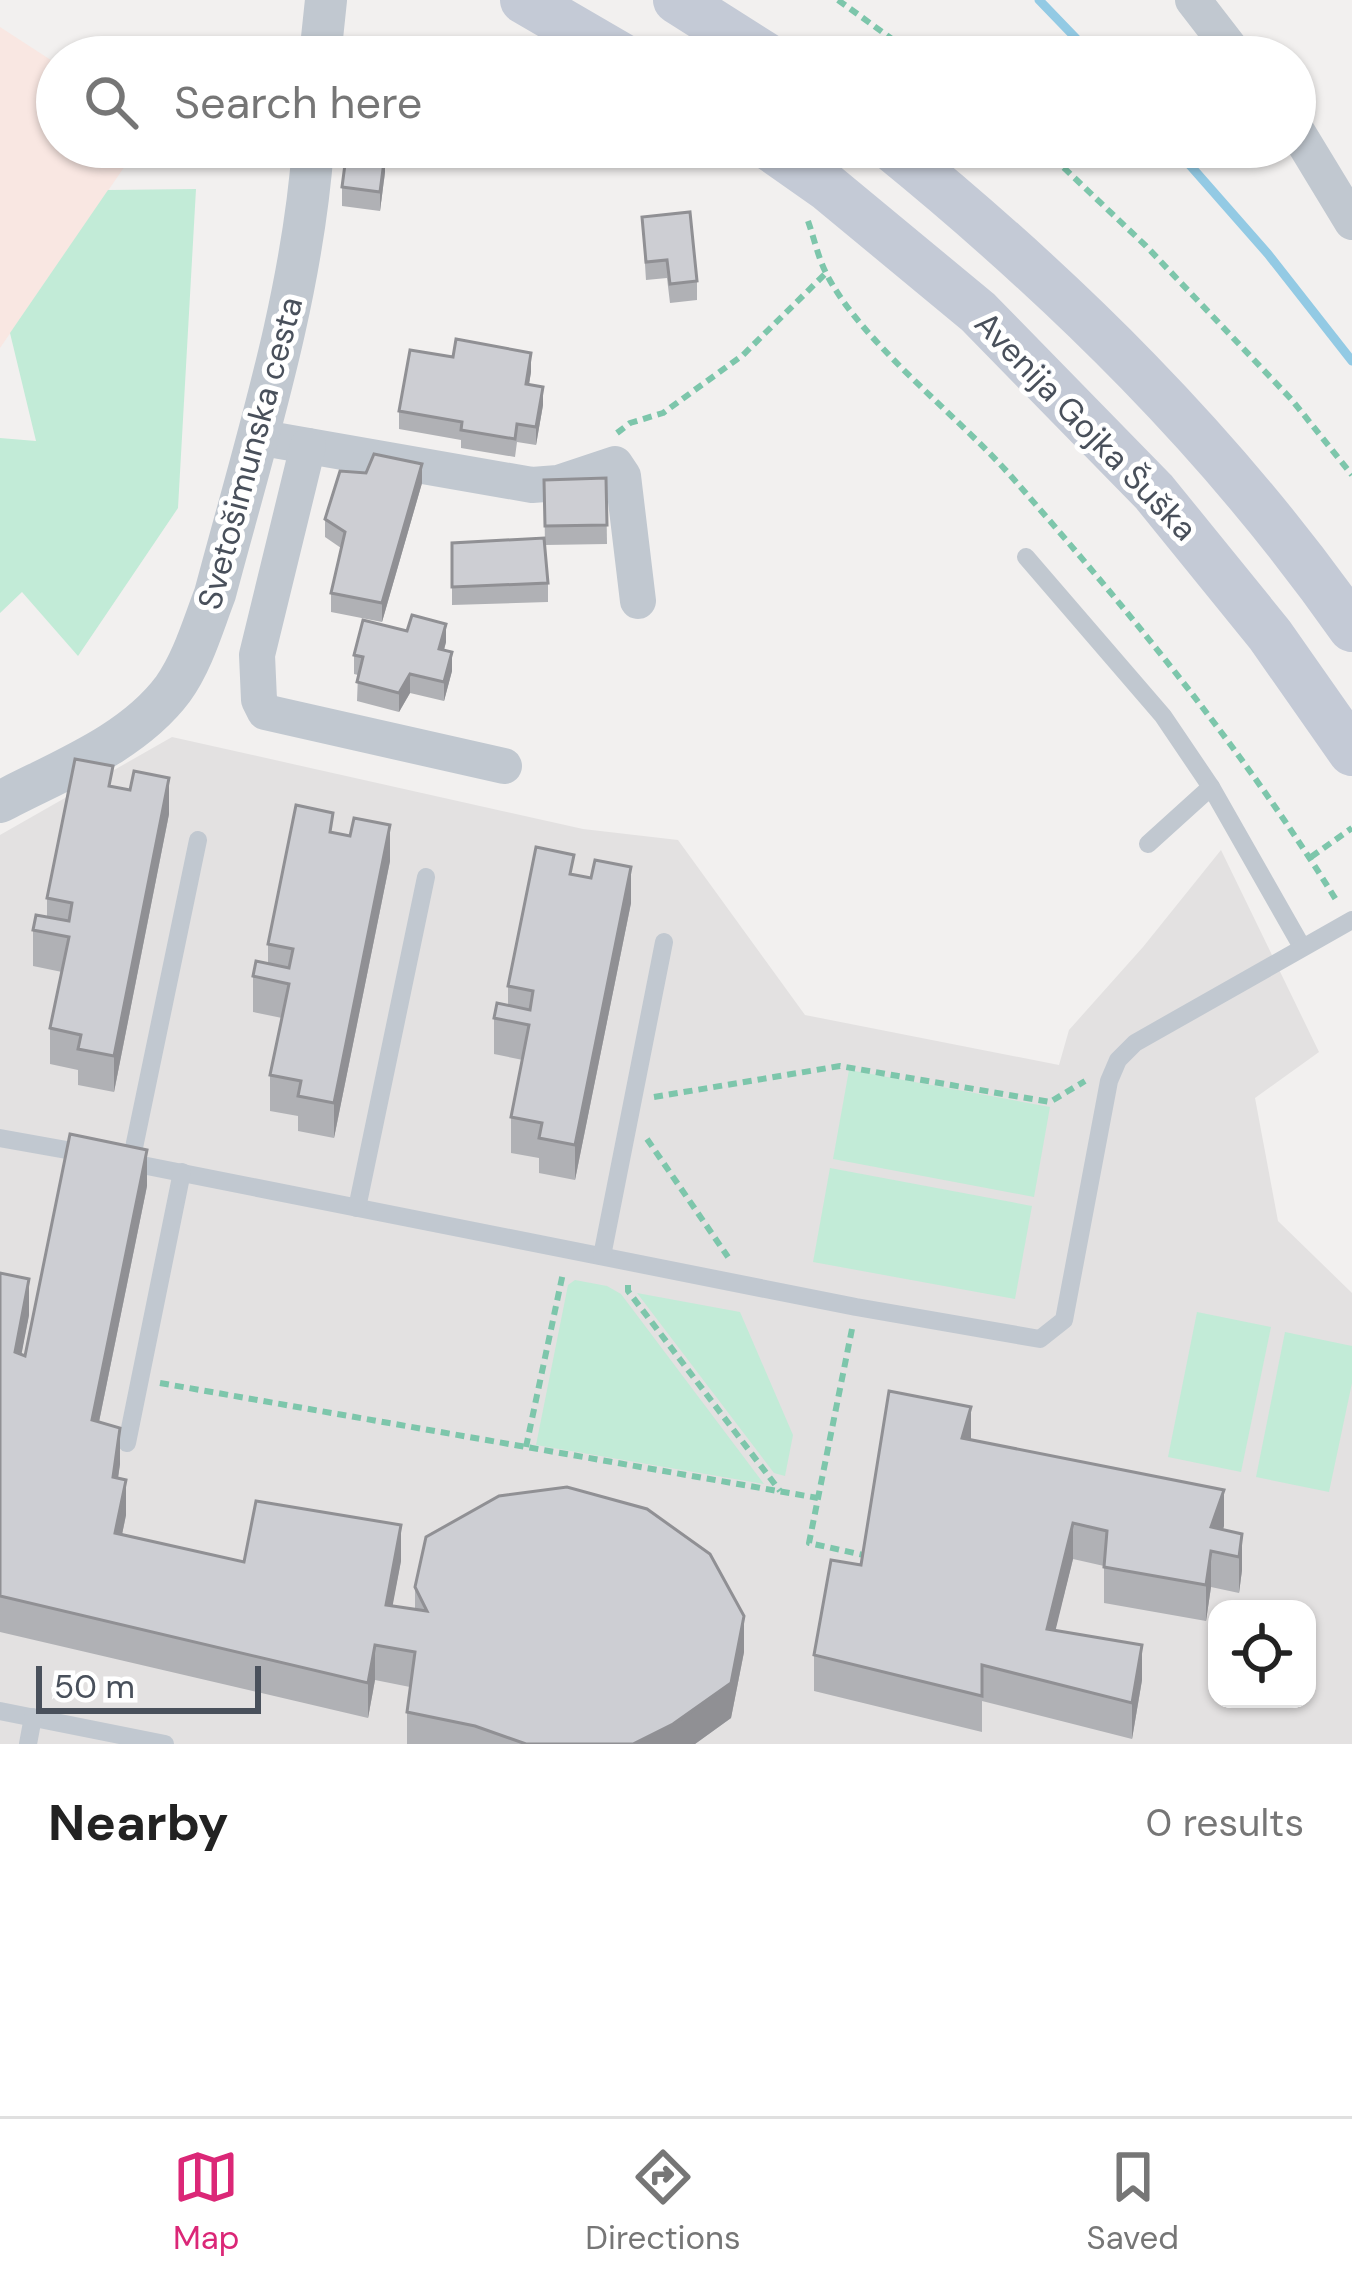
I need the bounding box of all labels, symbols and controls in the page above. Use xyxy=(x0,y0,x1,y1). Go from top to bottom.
search box xyxy=(36,36,1316,168)
icon: search xyxy=(78,69,144,135)
text: Search here xyxy=(174,73,422,132)
street label: Svetošimunska cesta xyxy=(188,292,312,614)
street label: Avenija Gojka Šuška xyxy=(966,302,1206,550)
map controls xyxy=(1208,1600,1316,1708)
button: locate xyxy=(1208,1600,1316,1708)
scale bar xyxy=(36,1660,261,1713)
text: 50 m xyxy=(54,1665,135,1708)
text: Nearby xyxy=(48,1789,229,1856)
text: 0 results xyxy=(1146,1797,1304,1848)
tab: Map xyxy=(173,2144,239,2259)
tab: Directions xyxy=(585,2144,741,2259)
tab: Saved xyxy=(1087,2144,1179,2259)

